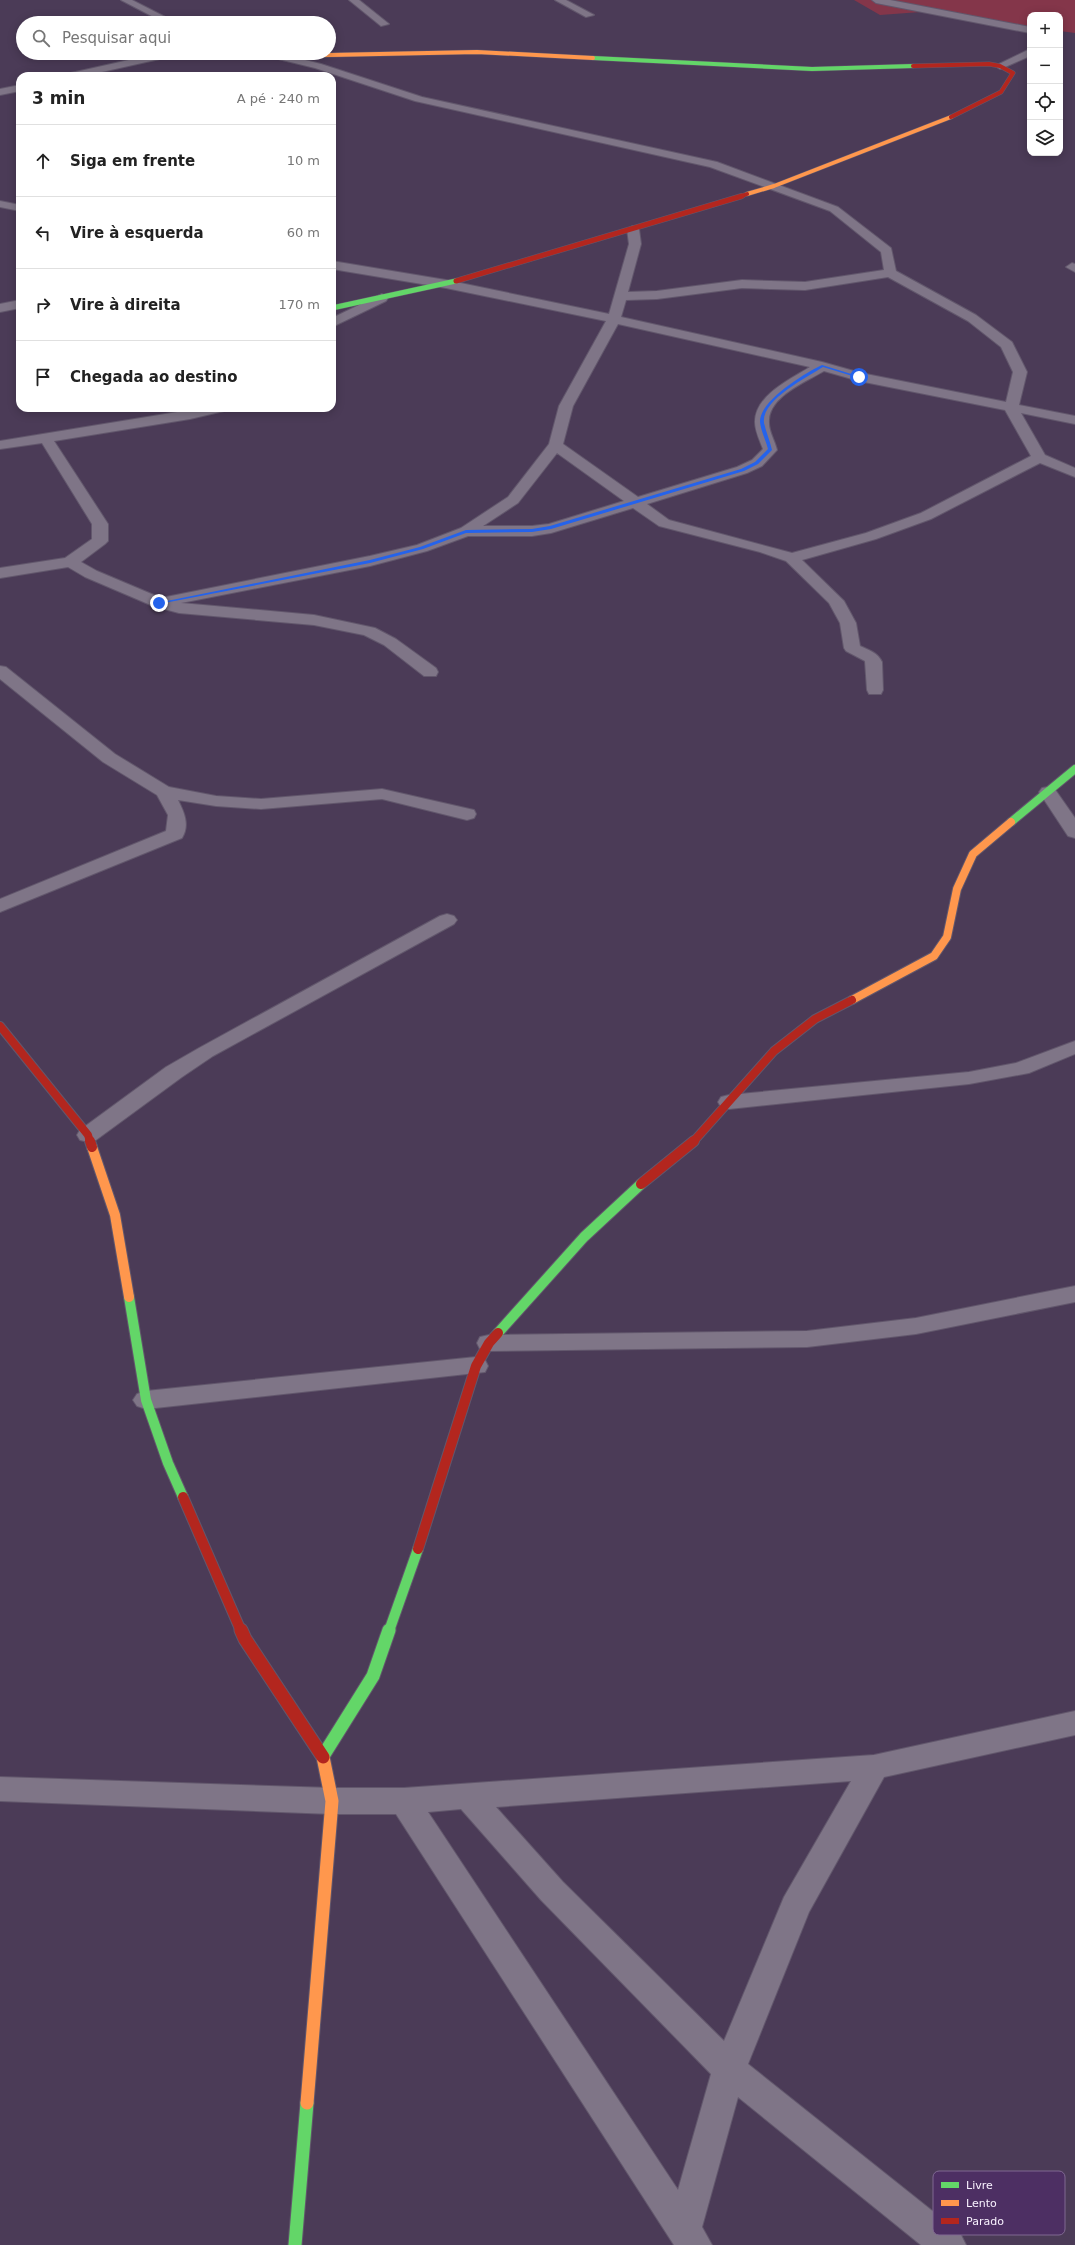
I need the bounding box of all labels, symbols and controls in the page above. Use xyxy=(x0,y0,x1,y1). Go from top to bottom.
map controls xyxy=(1027,12,1063,156)
button: + xyxy=(1027,12,1063,48)
search box xyxy=(16,16,336,60)
icon: search xyxy=(30,27,52,49)
text: Pesquisar aqui xyxy=(62,29,171,47)
button: − xyxy=(1027,48,1063,84)
button: locate xyxy=(1027,84,1063,120)
text: 3 min xyxy=(32,88,85,108)
text: A pé · 240 m xyxy=(237,91,320,106)
button: layers xyxy=(1027,120,1063,156)
icon: ahead xyxy=(32,150,54,172)
text: Siga em frente xyxy=(70,152,195,170)
text: 10 m xyxy=(287,153,320,168)
icon: left xyxy=(32,222,54,244)
text: Vire à esquerda xyxy=(70,224,204,242)
text: 60 m xyxy=(287,225,320,240)
icon: right xyxy=(32,294,54,316)
text: Vire à direita xyxy=(70,296,181,314)
text: 170 m xyxy=(278,297,320,312)
icon: arrive xyxy=(32,366,54,388)
text: Chegada ao destino xyxy=(70,368,238,386)
route start xyxy=(850,368,868,386)
route end xyxy=(150,594,168,612)
legend xyxy=(933,2171,1065,2235)
text: Livre xyxy=(966,2179,993,2192)
text: Lento xyxy=(966,2197,997,2210)
text: Parado xyxy=(966,2215,1004,2228)

